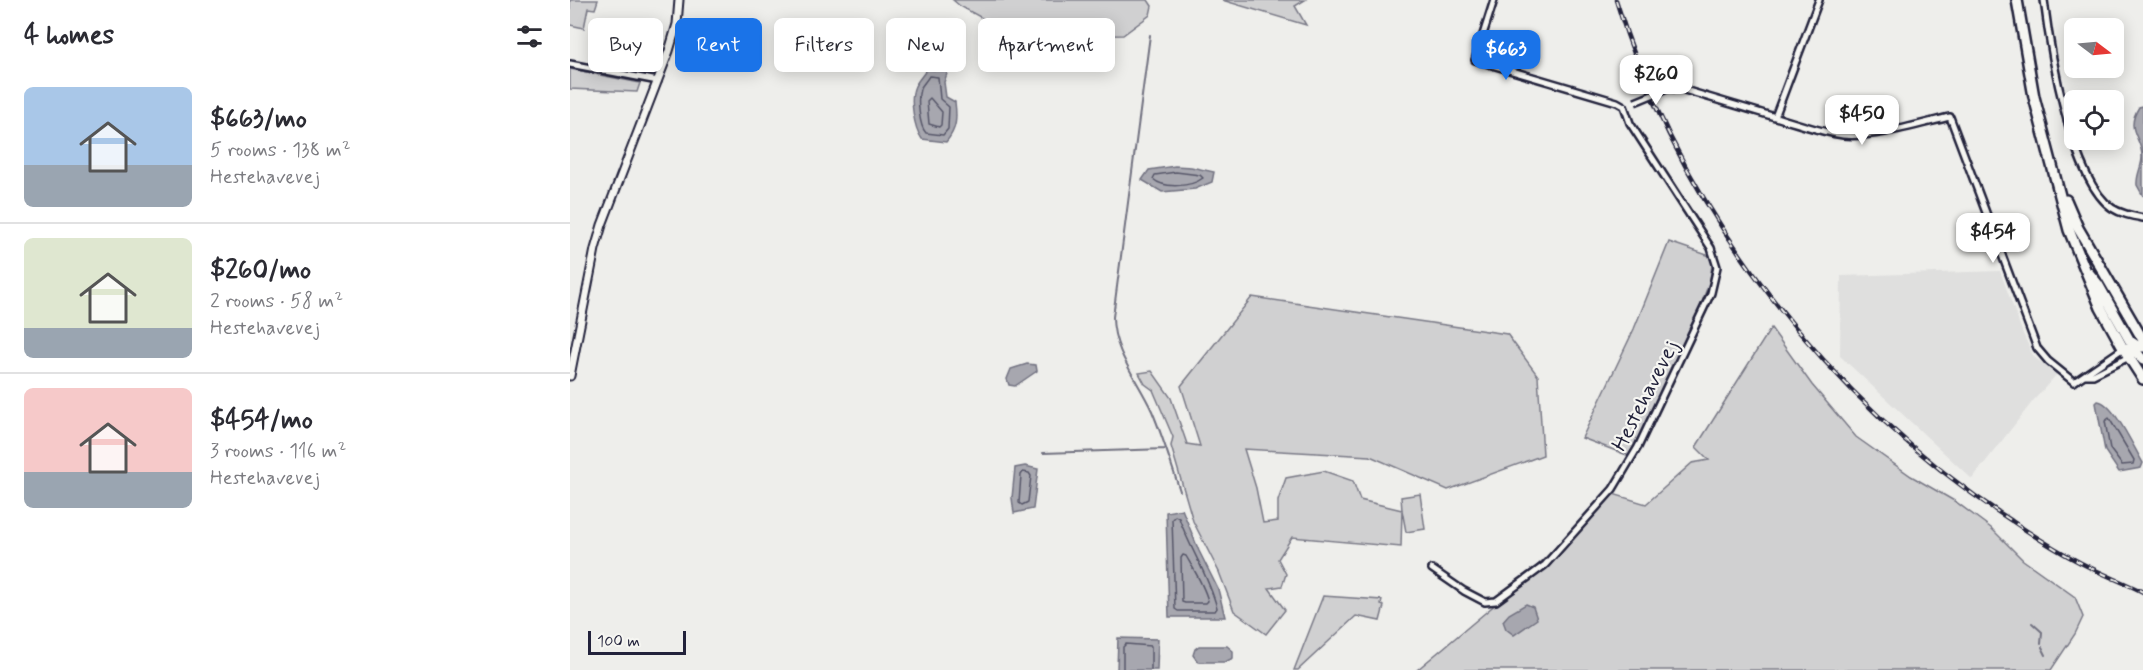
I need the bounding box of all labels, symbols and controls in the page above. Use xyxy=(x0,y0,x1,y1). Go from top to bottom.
chip: Buy xyxy=(588,18,663,72)
chip: Rent xyxy=(675,18,762,72)
chip: Filters xyxy=(774,18,874,72)
chip: New xyxy=(886,18,966,72)
chip: Apartment xyxy=(978,18,1115,72)
north arrow xyxy=(2064,18,2124,78)
map controls xyxy=(2064,18,2124,150)
text: 4 homes xyxy=(24,19,114,53)
icon: filters xyxy=(513,20,546,53)
pin: $663 xyxy=(1470,30,1542,81)
text: $663 xyxy=(1485,36,1527,63)
pin: $260 xyxy=(1620,55,1692,106)
text: $260 xyxy=(1634,61,1678,88)
button: locate xyxy=(2064,90,2124,150)
pin: $450 xyxy=(1826,95,1898,146)
text: $450 xyxy=(1839,101,1885,128)
text: $663/mo xyxy=(210,103,307,137)
icon: home xyxy=(72,111,144,183)
text: 5 rooms · 138 m² xyxy=(210,137,351,164)
text: Hestehavevej xyxy=(210,164,320,191)
pin: $454 xyxy=(1957,213,2029,264)
text: $454 xyxy=(1970,219,2016,246)
text: $260/mo xyxy=(210,254,311,288)
icon: home xyxy=(72,262,144,334)
text: 2 rooms · 58 m² xyxy=(210,288,343,315)
text: Hestehavevej xyxy=(210,315,320,342)
street label: Hestehavevej xyxy=(1606,336,1686,456)
text: $454/mo xyxy=(210,404,313,438)
icon: home xyxy=(72,412,144,484)
text: 3 rooms · 116 m² xyxy=(210,438,346,465)
text: Hestehavevej xyxy=(210,465,320,492)
scale bar xyxy=(588,628,686,656)
text: 100 m xyxy=(597,631,640,652)

